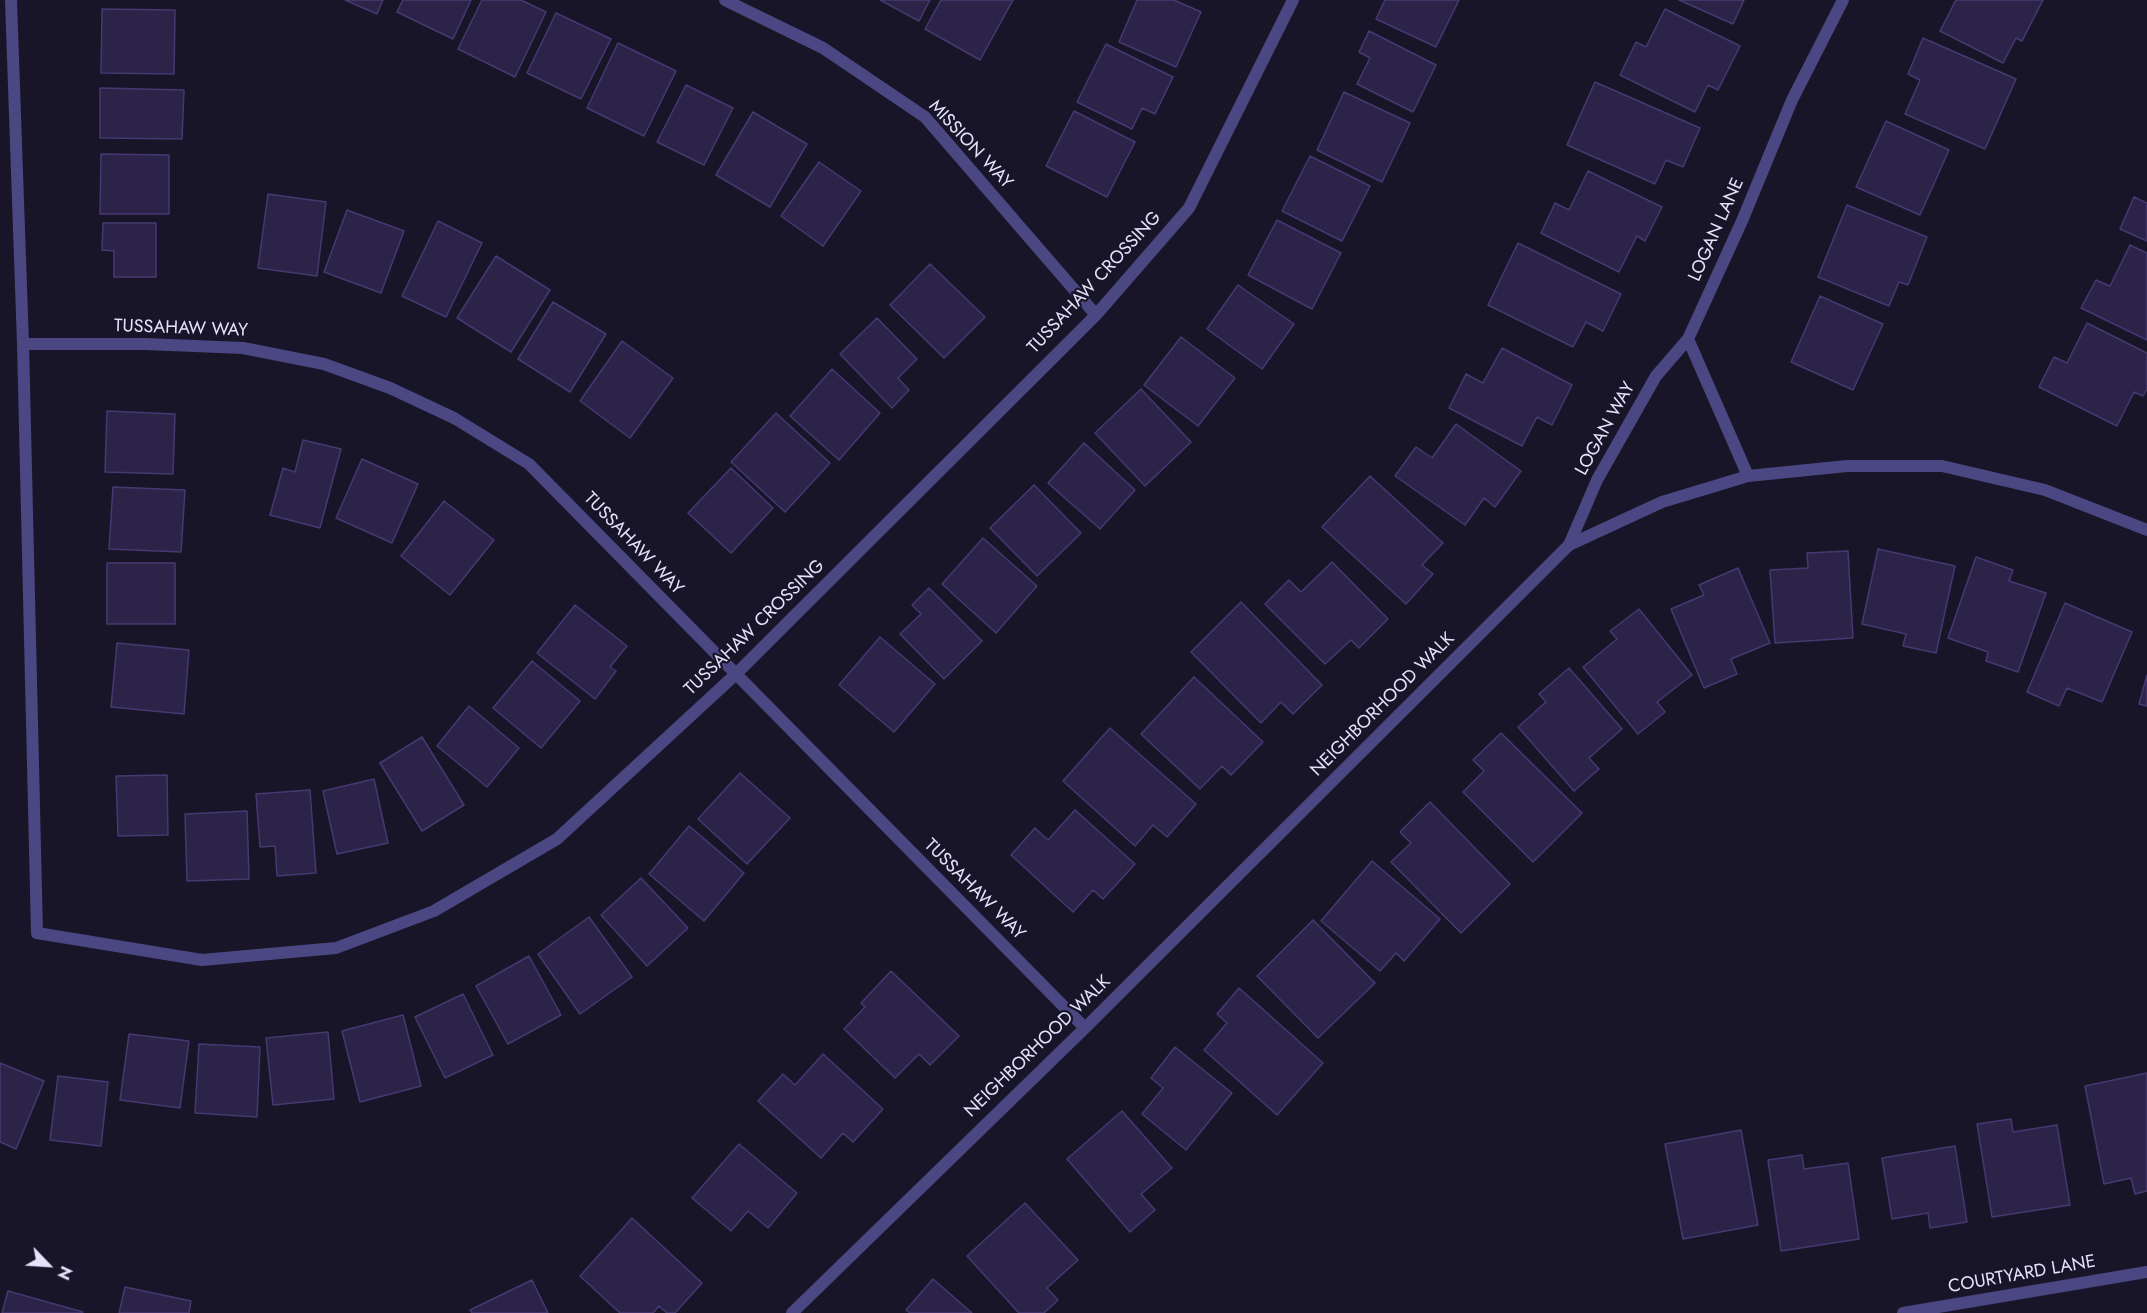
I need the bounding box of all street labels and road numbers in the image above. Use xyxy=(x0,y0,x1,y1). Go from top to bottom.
street label: MISSION WAY xyxy=(923,96,1017,194)
street label: LOGAN LANE xyxy=(1685,175,1749,285)
street label: TUSSAHAW CROSSING xyxy=(1024,208,1166,358)
street label: TUSSAHAW WAY xyxy=(114,316,248,342)
street label: LOGAN WAY xyxy=(1572,379,1640,479)
street label: TUSSAHAW WAY xyxy=(579,488,687,600)
street label: TUSSAHAW CROSSING xyxy=(681,556,829,700)
street label: NEIGHBORHOOD WALK xyxy=(1307,629,1459,781)
street label: TUSSAHAW WAY xyxy=(919,835,1029,945)
street label: NEIGHBORHOOD WALK xyxy=(961,972,1115,1122)
street label: COURTYARD LANE xyxy=(1947,1251,2097,1299)

